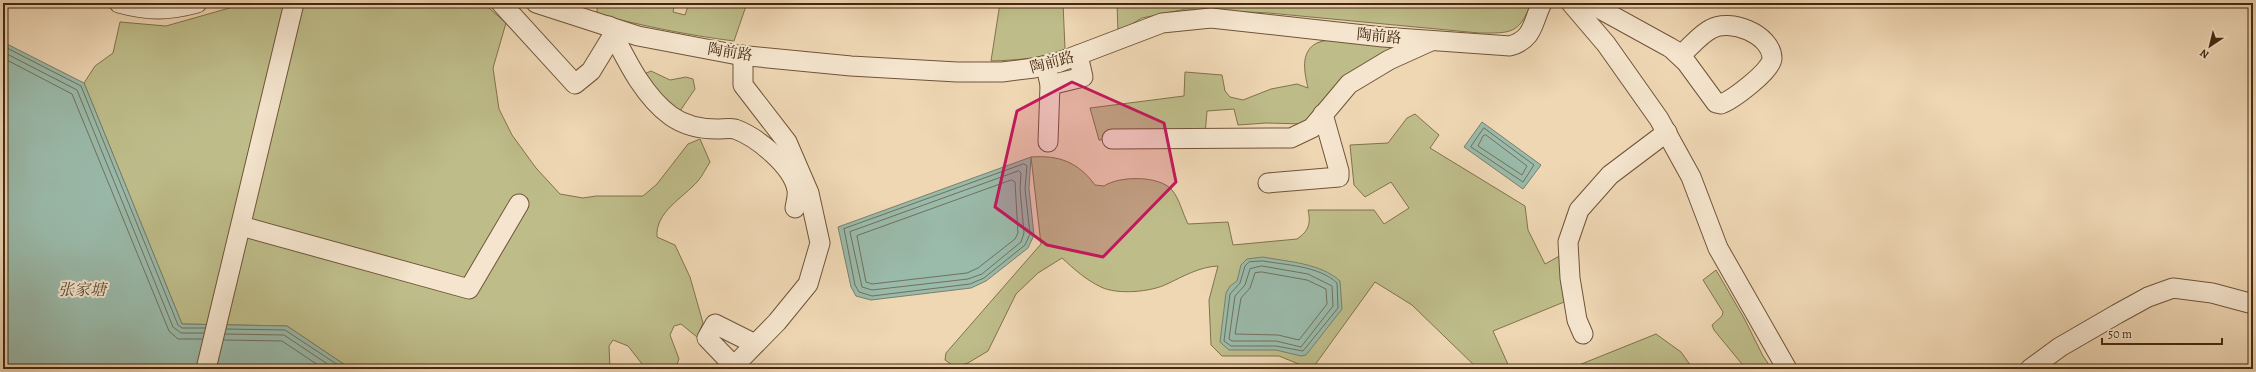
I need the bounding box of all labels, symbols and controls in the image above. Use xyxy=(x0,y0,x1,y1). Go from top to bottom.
street label: 陶前路 xyxy=(1356,24,1402,48)
north arrow xyxy=(2190,26,2230,66)
street label: 陶前路 xyxy=(706,39,754,65)
text: N xyxy=(2197,45,2212,62)
street label: 陶前路 xyxy=(1028,47,1076,77)
water label: 张家塘 xyxy=(58,279,109,301)
scale bar xyxy=(2102,320,2222,346)
text: 50 m xyxy=(2108,326,2132,342)

